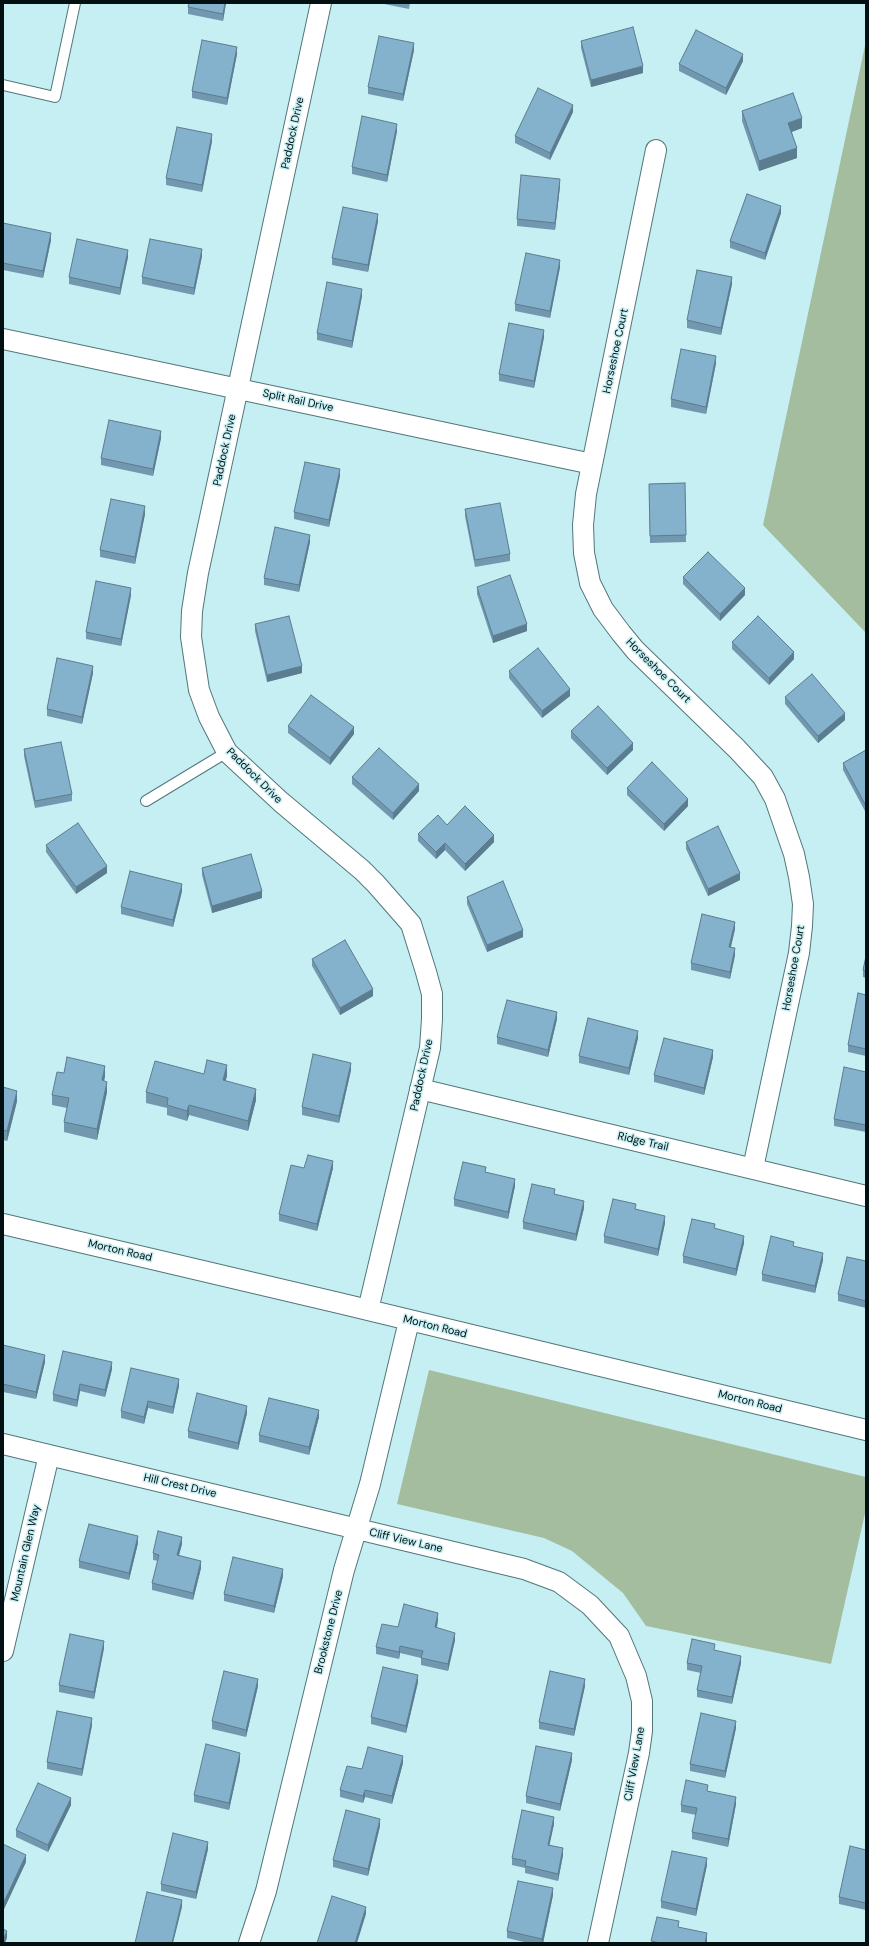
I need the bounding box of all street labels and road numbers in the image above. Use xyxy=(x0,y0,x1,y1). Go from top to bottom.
street label: Paddock Drive xyxy=(279,96,307,170)
street label: Horseshoe Court xyxy=(601,307,631,395)
street label: Split Rail Drive xyxy=(261,387,335,415)
street label: Paddock Drive xyxy=(211,413,239,487)
street label: Horseshoe Court xyxy=(623,636,693,706)
street label: Paddock Drive xyxy=(223,745,285,807)
street label: Horseshoe Court xyxy=(780,924,808,1012)
street label: Paddock Drive xyxy=(408,1038,436,1112)
street label: Ridge Trail xyxy=(616,1130,670,1154)
street label: Morton Road xyxy=(87,1237,153,1265)
street label: Morton Road xyxy=(402,1313,468,1341)
street label: Morton Road xyxy=(717,1388,783,1416)
street label: Hill Crest Drive xyxy=(142,1471,218,1501)
street label: Mountain Glen Way xyxy=(8,1503,44,1603)
street label: Cliff View Lane xyxy=(368,1526,444,1556)
street label: Brookstone Drive xyxy=(312,1589,346,1675)
street label: Cliff View Lane xyxy=(622,1726,648,1802)

